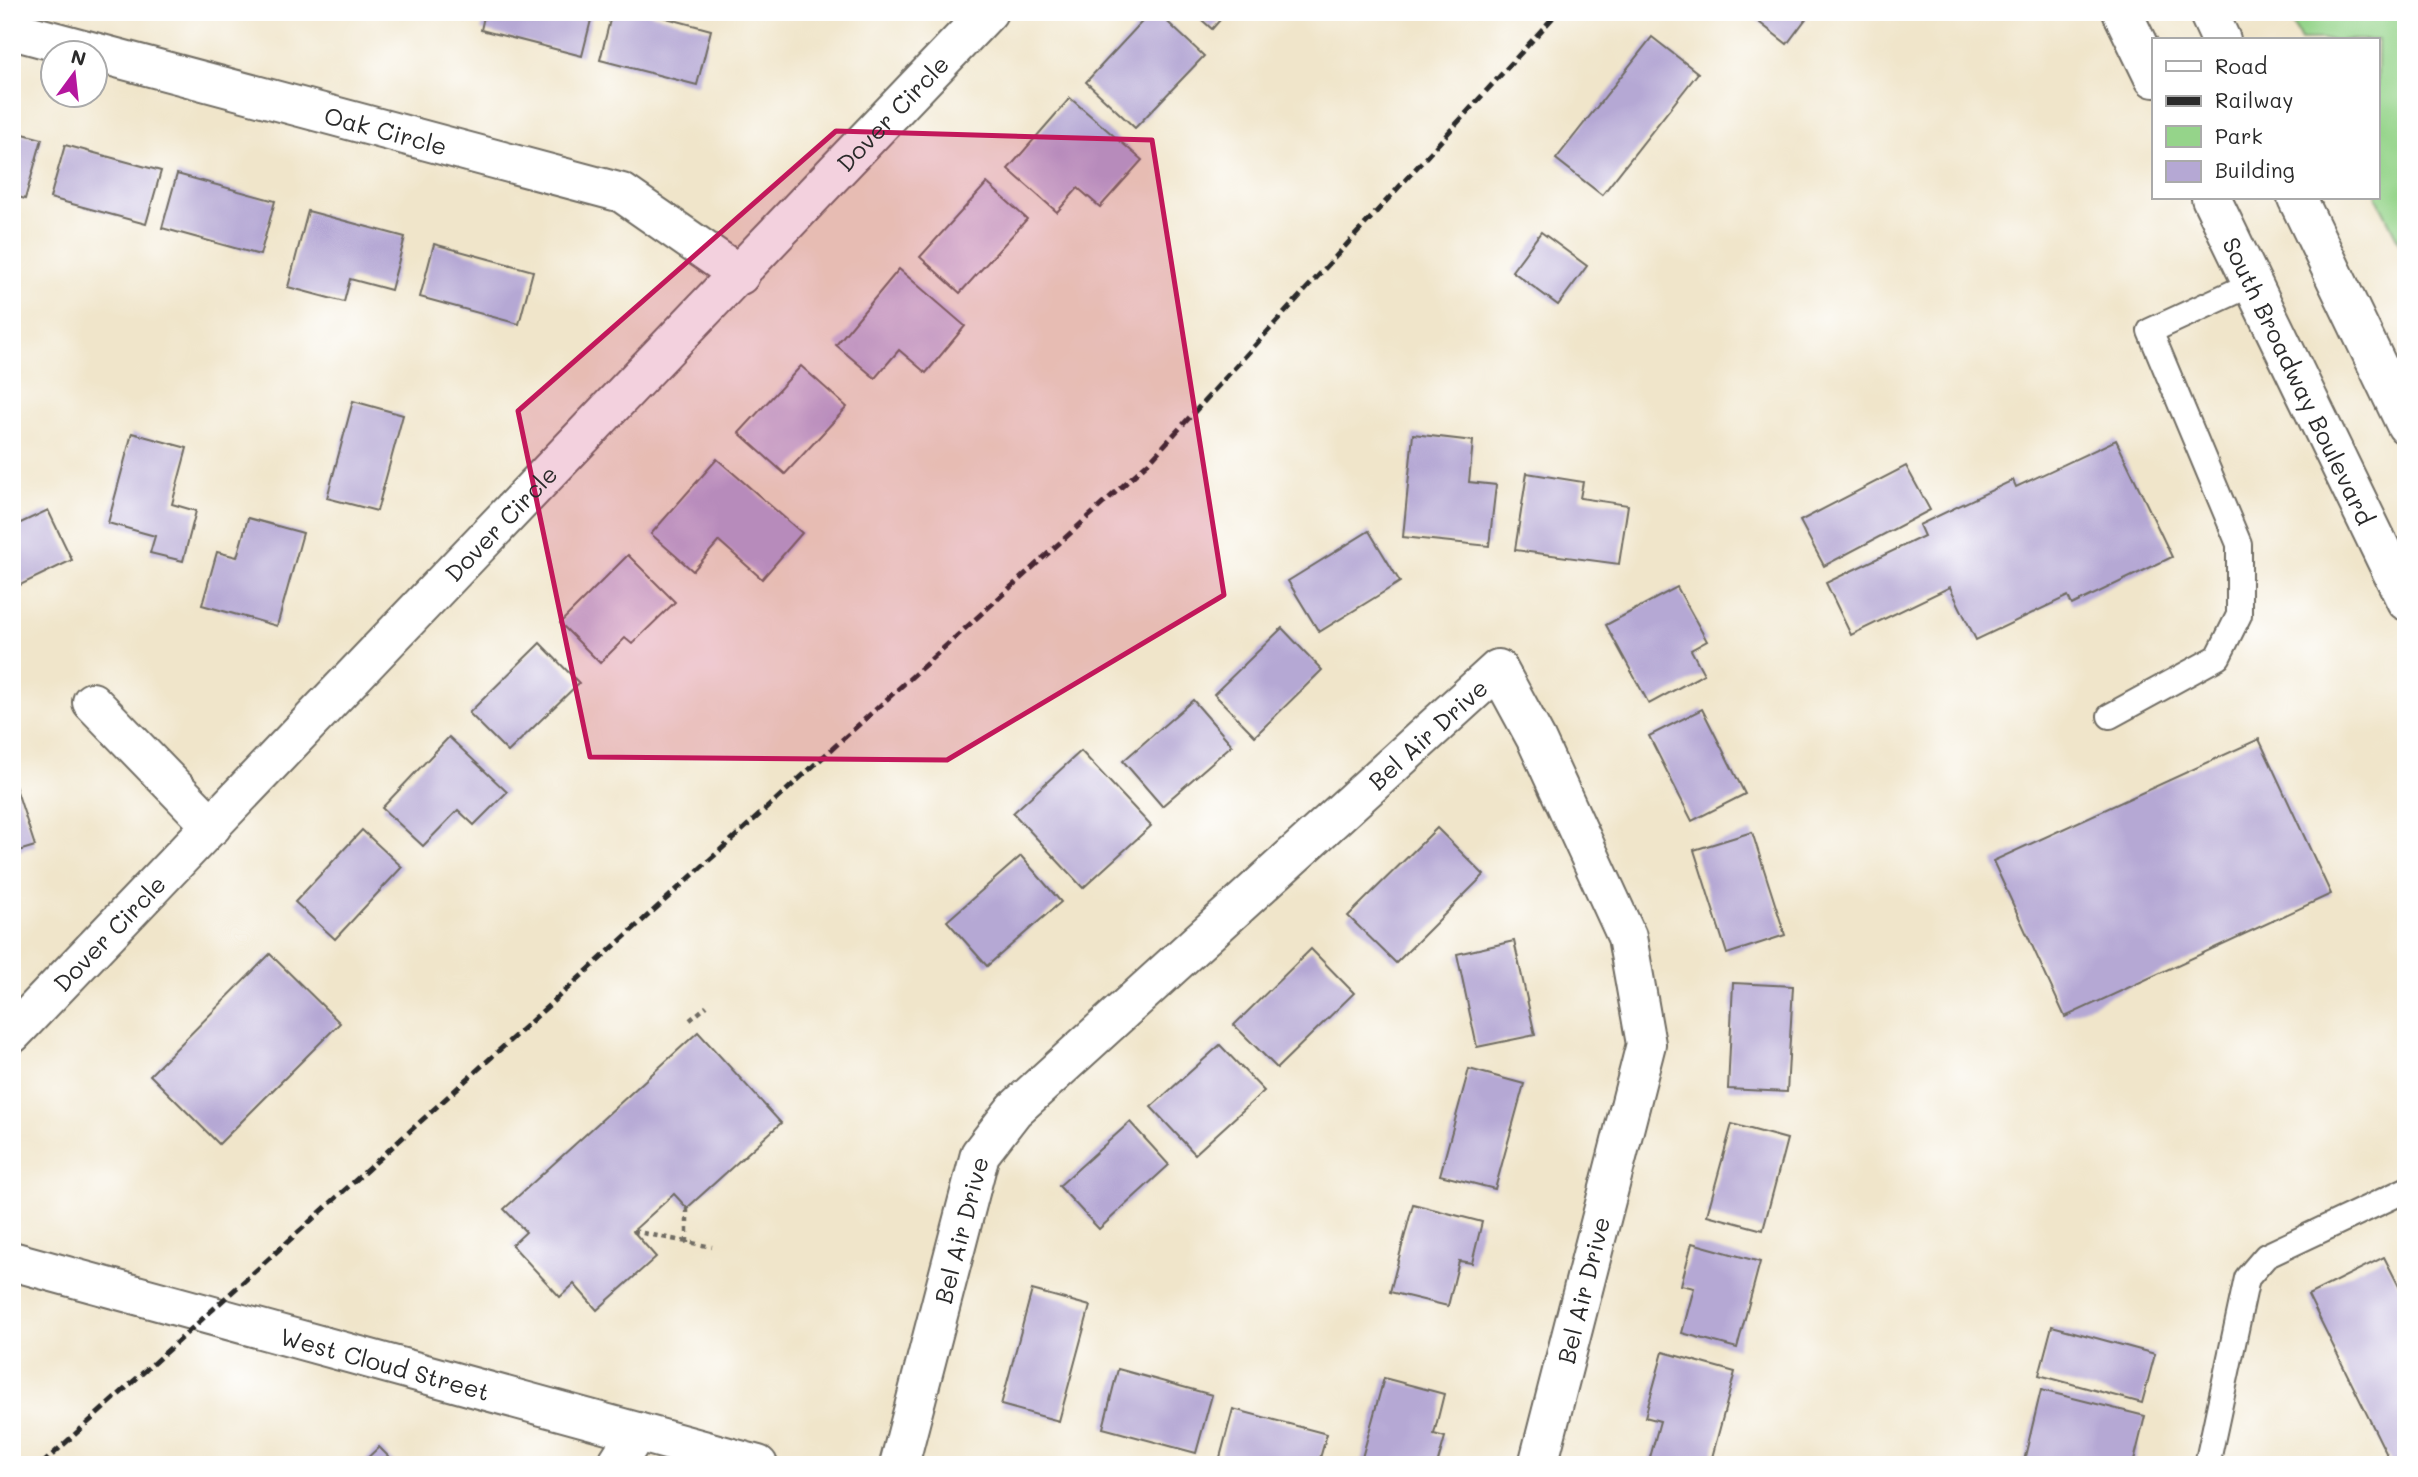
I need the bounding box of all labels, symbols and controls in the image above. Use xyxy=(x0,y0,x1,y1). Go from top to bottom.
north arrow xyxy=(38,38,108,108)
legend xyxy=(2152,38,2380,200)
text: N xyxy=(68,43,89,71)
street label: Dover Circle xyxy=(829,48,955,177)
text: Road xyxy=(2215,52,2267,79)
text: Railway xyxy=(2215,86,2294,113)
street label: Oak Circle xyxy=(321,99,451,161)
text: Park xyxy=(2215,122,2263,149)
text: Building xyxy=(2215,156,2295,183)
street label: South Broadway Boulevard xyxy=(2217,232,2382,530)
street label: Dover Circle xyxy=(437,458,563,588)
street label: Bel Air Drive xyxy=(1361,671,1493,796)
street label: Dover Circle xyxy=(46,868,172,998)
street label: Bel Air Drive xyxy=(926,1153,994,1307)
street label: Bel Air Drive xyxy=(1550,1213,1616,1367)
street label: West Cloud Street xyxy=(277,1320,493,1406)

